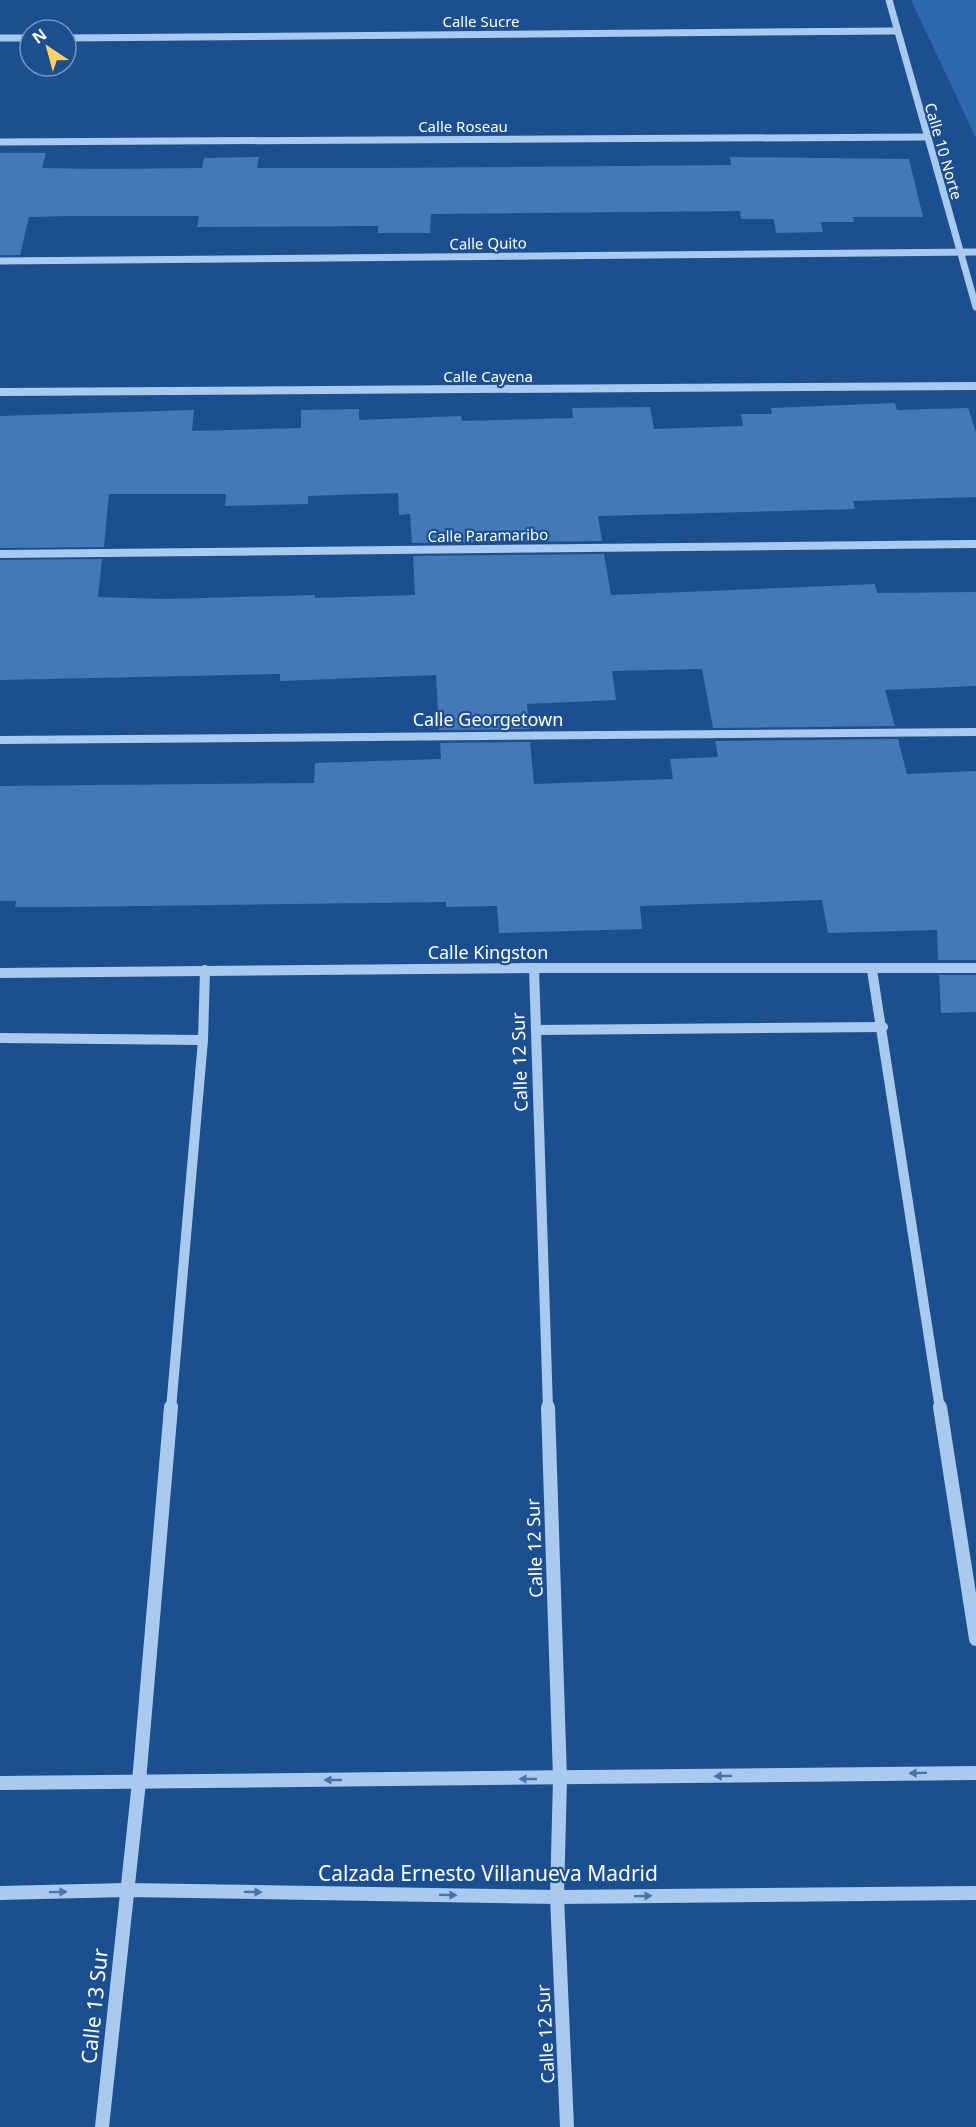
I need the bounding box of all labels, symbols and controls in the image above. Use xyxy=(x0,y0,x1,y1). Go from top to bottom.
street label: Calle Sucre xyxy=(442,11,520,31)
north arrow xyxy=(18,18,78,78)
text: N xyxy=(27,23,51,49)
street label: Calle 10 Norte xyxy=(921,100,967,202)
street label: Calle Roseau xyxy=(418,116,508,136)
street label: Calle Quito xyxy=(449,232,527,254)
street label: Calle Cayena xyxy=(443,366,533,386)
street label: Calle Paramaribo xyxy=(428,524,548,546)
street label: Calle Georgetown xyxy=(413,707,563,731)
street label: Calle Kingston xyxy=(428,940,548,964)
street label: Calle 12 Sur xyxy=(505,1011,533,1112)
street label: Calle 12 Sur xyxy=(520,1497,548,1598)
one-way arrow xyxy=(908,1769,927,1778)
one-way arrow xyxy=(713,1771,732,1781)
one-way arrow xyxy=(518,1774,537,1784)
one-way arrow xyxy=(323,1775,342,1785)
street label: Calzada Ernesto Villanueva Madrid xyxy=(318,1859,658,1887)
one-way arrow xyxy=(49,1887,68,1896)
one-way arrow xyxy=(244,1887,263,1897)
one-way arrow xyxy=(439,1890,458,1900)
one-way arrow xyxy=(634,1891,653,1901)
street label: Calle 13 Sur xyxy=(74,1947,114,2065)
street label: Calle 12 Sur xyxy=(530,1983,560,2084)

